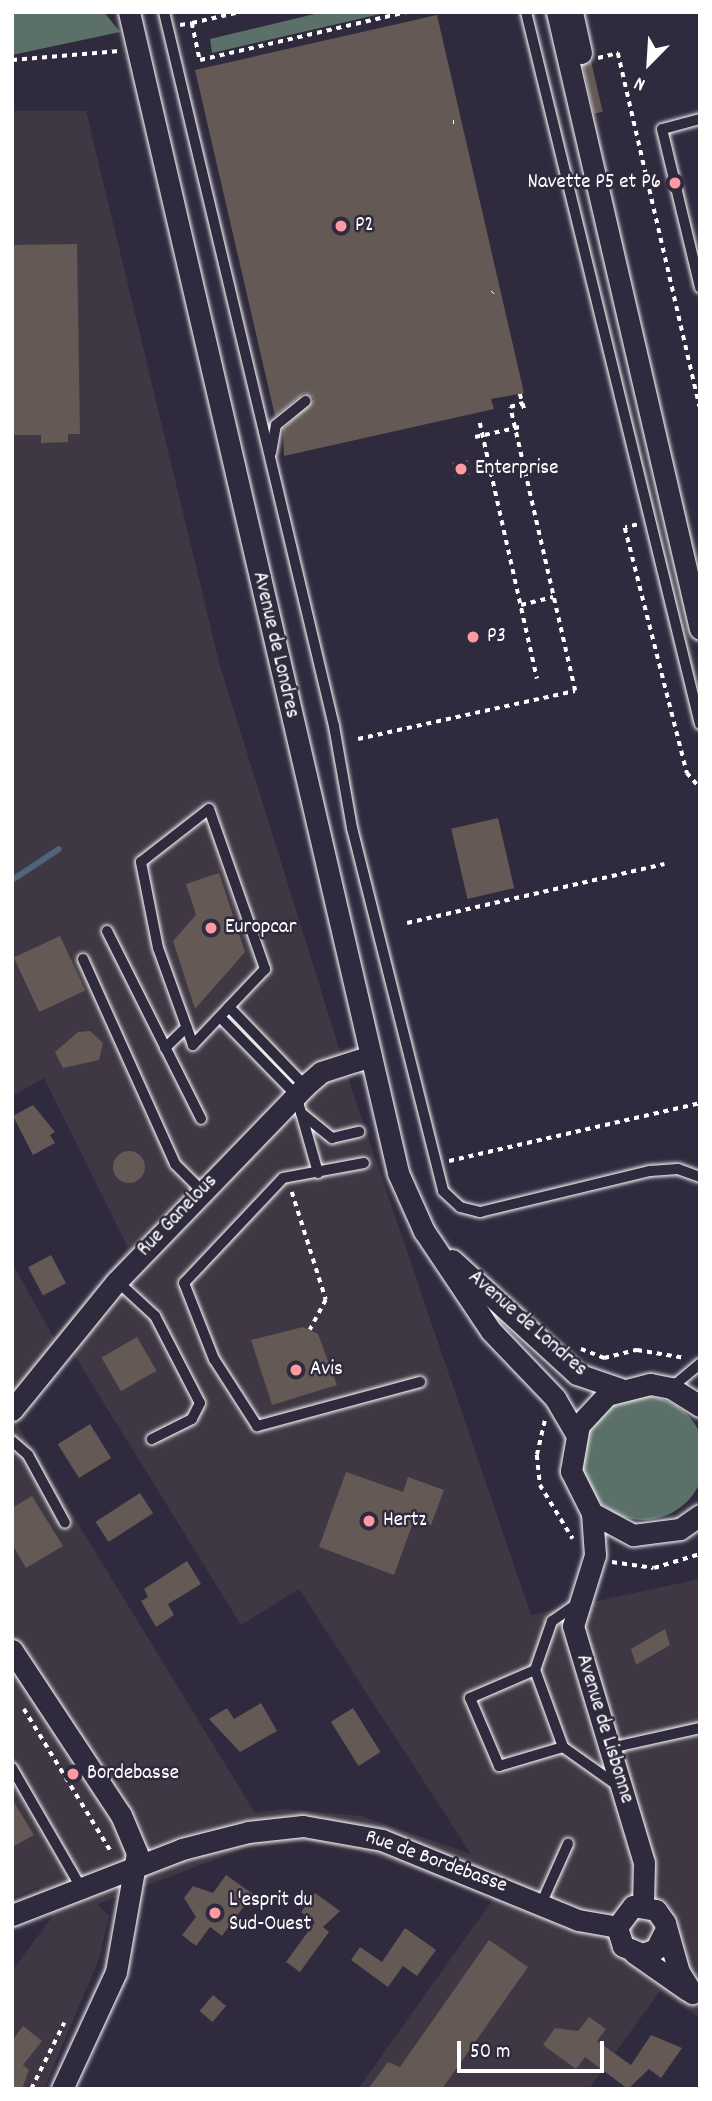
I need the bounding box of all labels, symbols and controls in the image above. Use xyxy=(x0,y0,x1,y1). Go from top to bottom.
north arrow xyxy=(614,28,684,98)
text: N xyxy=(630,68,650,97)
place label: Navette P5 et P6 xyxy=(528,170,661,196)
marker: Navette P5 et P6 xyxy=(667,175,683,191)
place label: P2 xyxy=(355,213,374,239)
marker: P2 xyxy=(333,218,349,234)
place label: Enterprise xyxy=(475,456,558,482)
marker: Enterprise xyxy=(453,461,469,477)
street label: Avenue de Londres xyxy=(246,569,304,721)
place label: P3 xyxy=(487,624,506,650)
marker: P3 xyxy=(465,629,481,645)
place label: Europcar xyxy=(225,915,296,941)
marker: Europcar xyxy=(203,920,219,936)
street label: Rue Ganelous xyxy=(132,1169,224,1263)
street label: Avenue de Londres xyxy=(462,1265,592,1383)
place label: Avis xyxy=(310,1357,343,1383)
marker: Avis xyxy=(288,1362,304,1378)
place label: Hertz xyxy=(383,1508,427,1534)
marker: Hertz xyxy=(361,1513,377,1529)
street label: Avenue de Lisbonne xyxy=(569,1651,639,1807)
place label: Bordebasse xyxy=(87,1761,179,1787)
marker: Bordebasse xyxy=(65,1766,81,1782)
street label: Rue de Bordebasse xyxy=(362,1825,510,1899)
place label: L'esprit du Sud-Ouest xyxy=(229,1888,313,1938)
marker: L'esprit du Sud-Ouest xyxy=(207,1905,223,1921)
scale bar xyxy=(460,2028,607,2072)
text: 50 m xyxy=(470,2038,510,2068)

